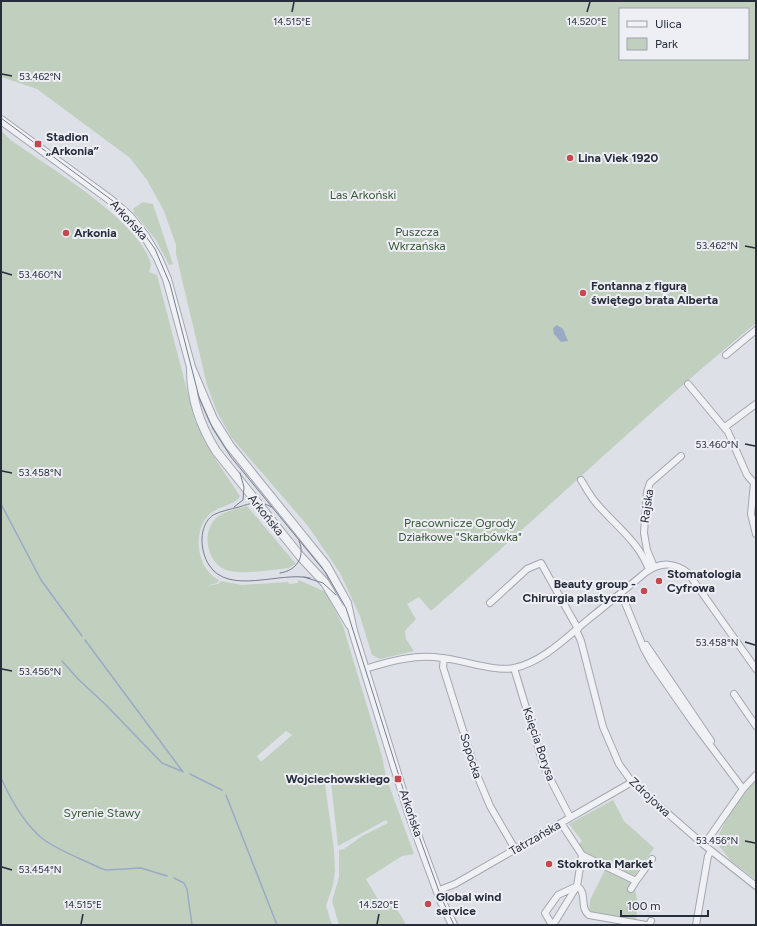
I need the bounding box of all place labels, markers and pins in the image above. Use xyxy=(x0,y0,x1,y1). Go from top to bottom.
place label: Stadion „Arkonia” xyxy=(46,130,99,158)
marker: Stadion „Arkonia” xyxy=(33,139,43,149)
place label: Lina Viek 1920 xyxy=(578,151,658,165)
marker: Lina Viek 1920 xyxy=(565,153,575,163)
place label: Arkonia xyxy=(74,226,117,240)
marker: Arkonia xyxy=(61,228,71,238)
place label: Fontanna z figurą świętego brata Alberta xyxy=(591,279,718,307)
marker: Fontanna z figurą świętego brata Alberta xyxy=(578,288,588,298)
place label: Stomatologia Cyfrowa xyxy=(667,567,741,595)
marker: Stomatologia Cyfrowa xyxy=(654,576,664,586)
place label: Beauty group - Chirurgia plastyczna xyxy=(523,577,636,605)
marker: Beauty group - Chirurgia plastyczna xyxy=(639,586,649,596)
place label: Wojciechowskiego xyxy=(286,772,390,786)
marker: Wojciechowskiego xyxy=(393,774,403,784)
place label: Stokrotka Market xyxy=(557,857,653,871)
marker: Stokrotka Market xyxy=(544,859,554,869)
place label: Global wind service xyxy=(436,890,501,918)
marker: Global wind service xyxy=(423,899,433,909)

